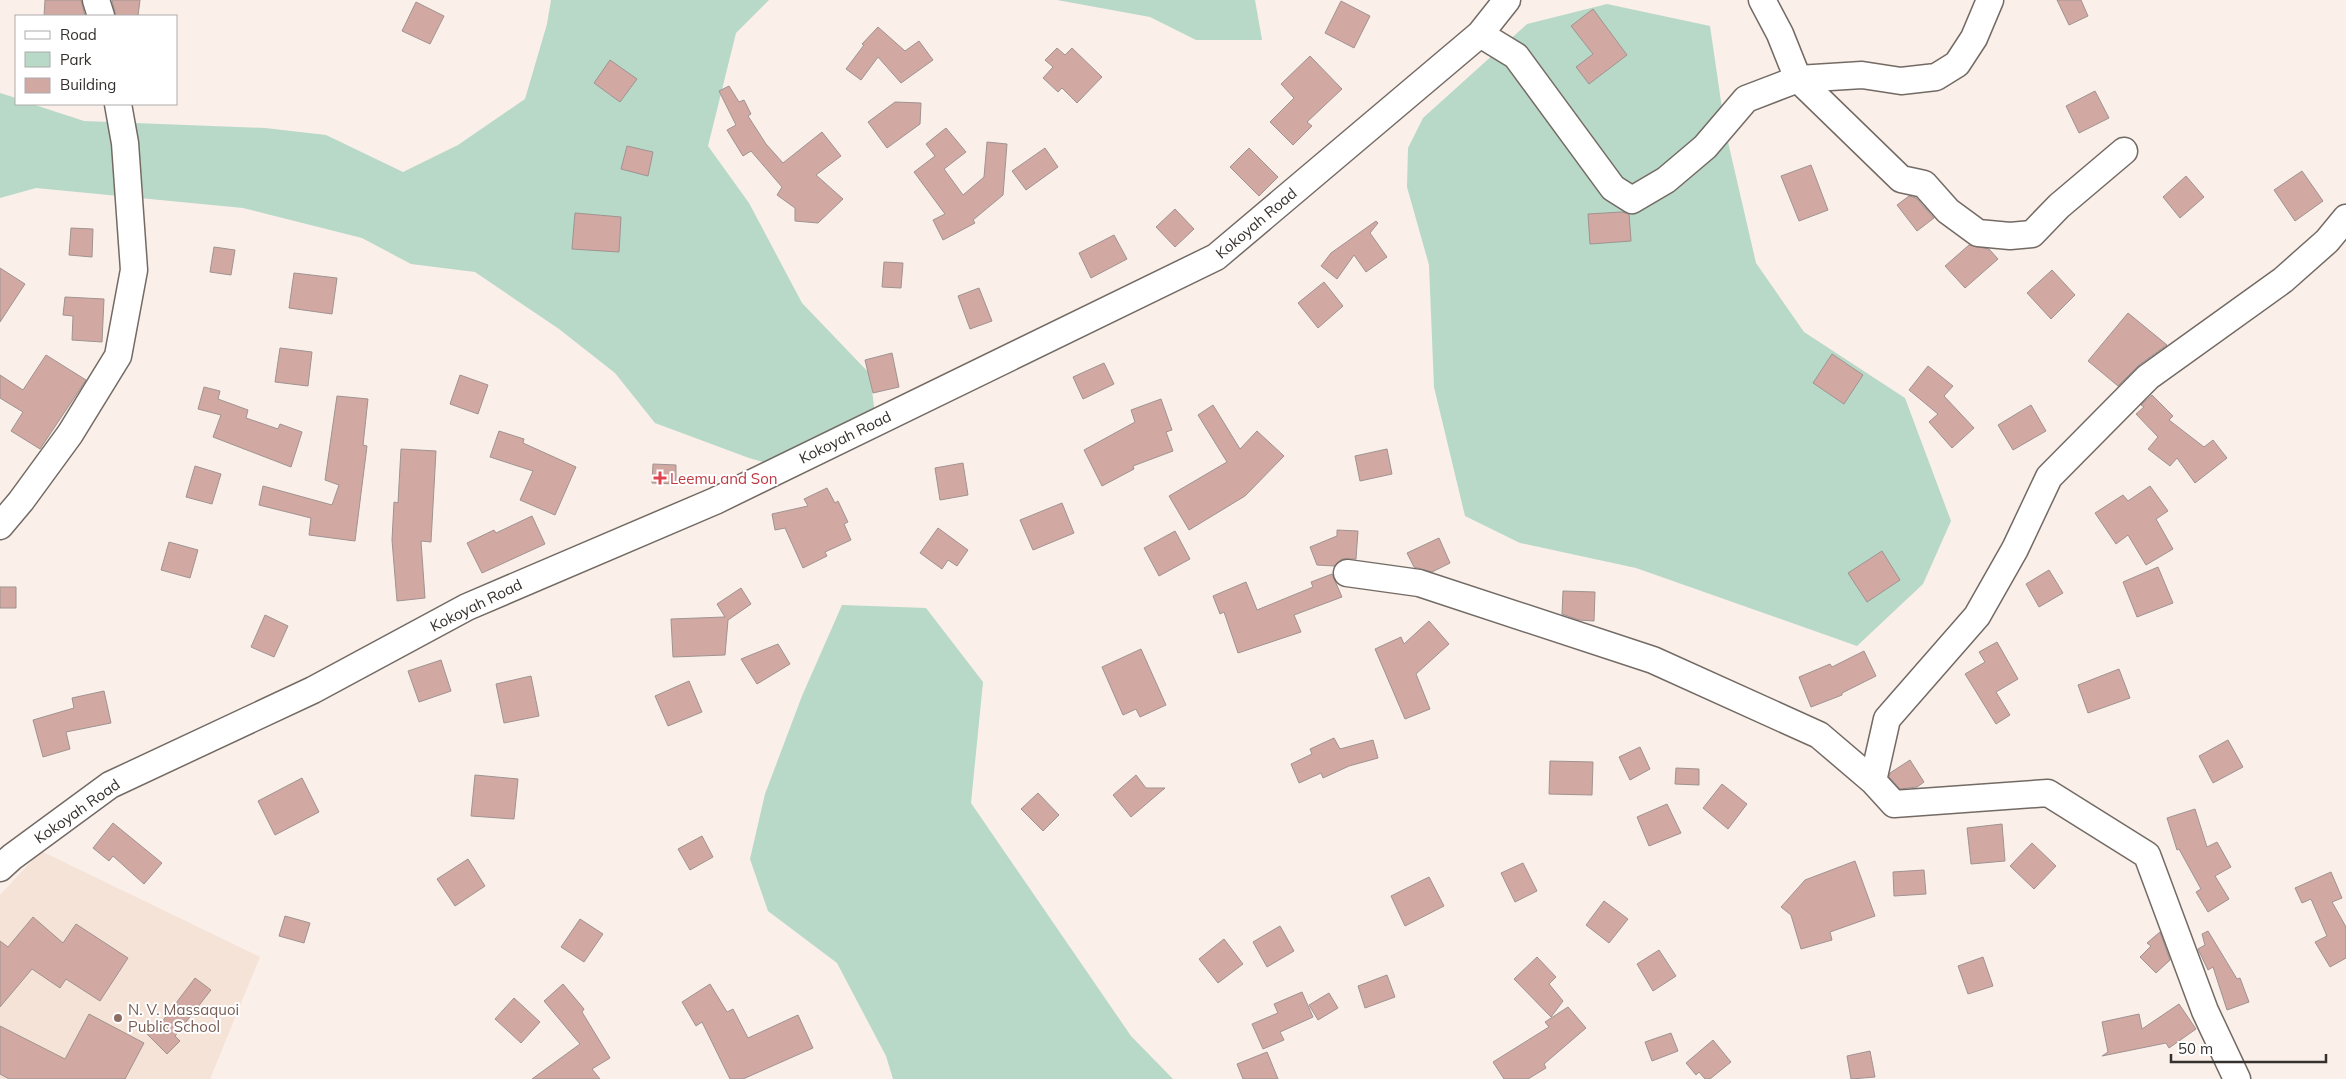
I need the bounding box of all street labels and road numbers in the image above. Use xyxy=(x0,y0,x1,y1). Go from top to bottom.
street label: Kokoyah Road xyxy=(1212,184,1300,262)
street label: Kokoyah Road xyxy=(796,406,894,468)
street label: Kokoyah Road xyxy=(427,574,525,636)
street label: Kokoyah Road xyxy=(31,774,123,848)

